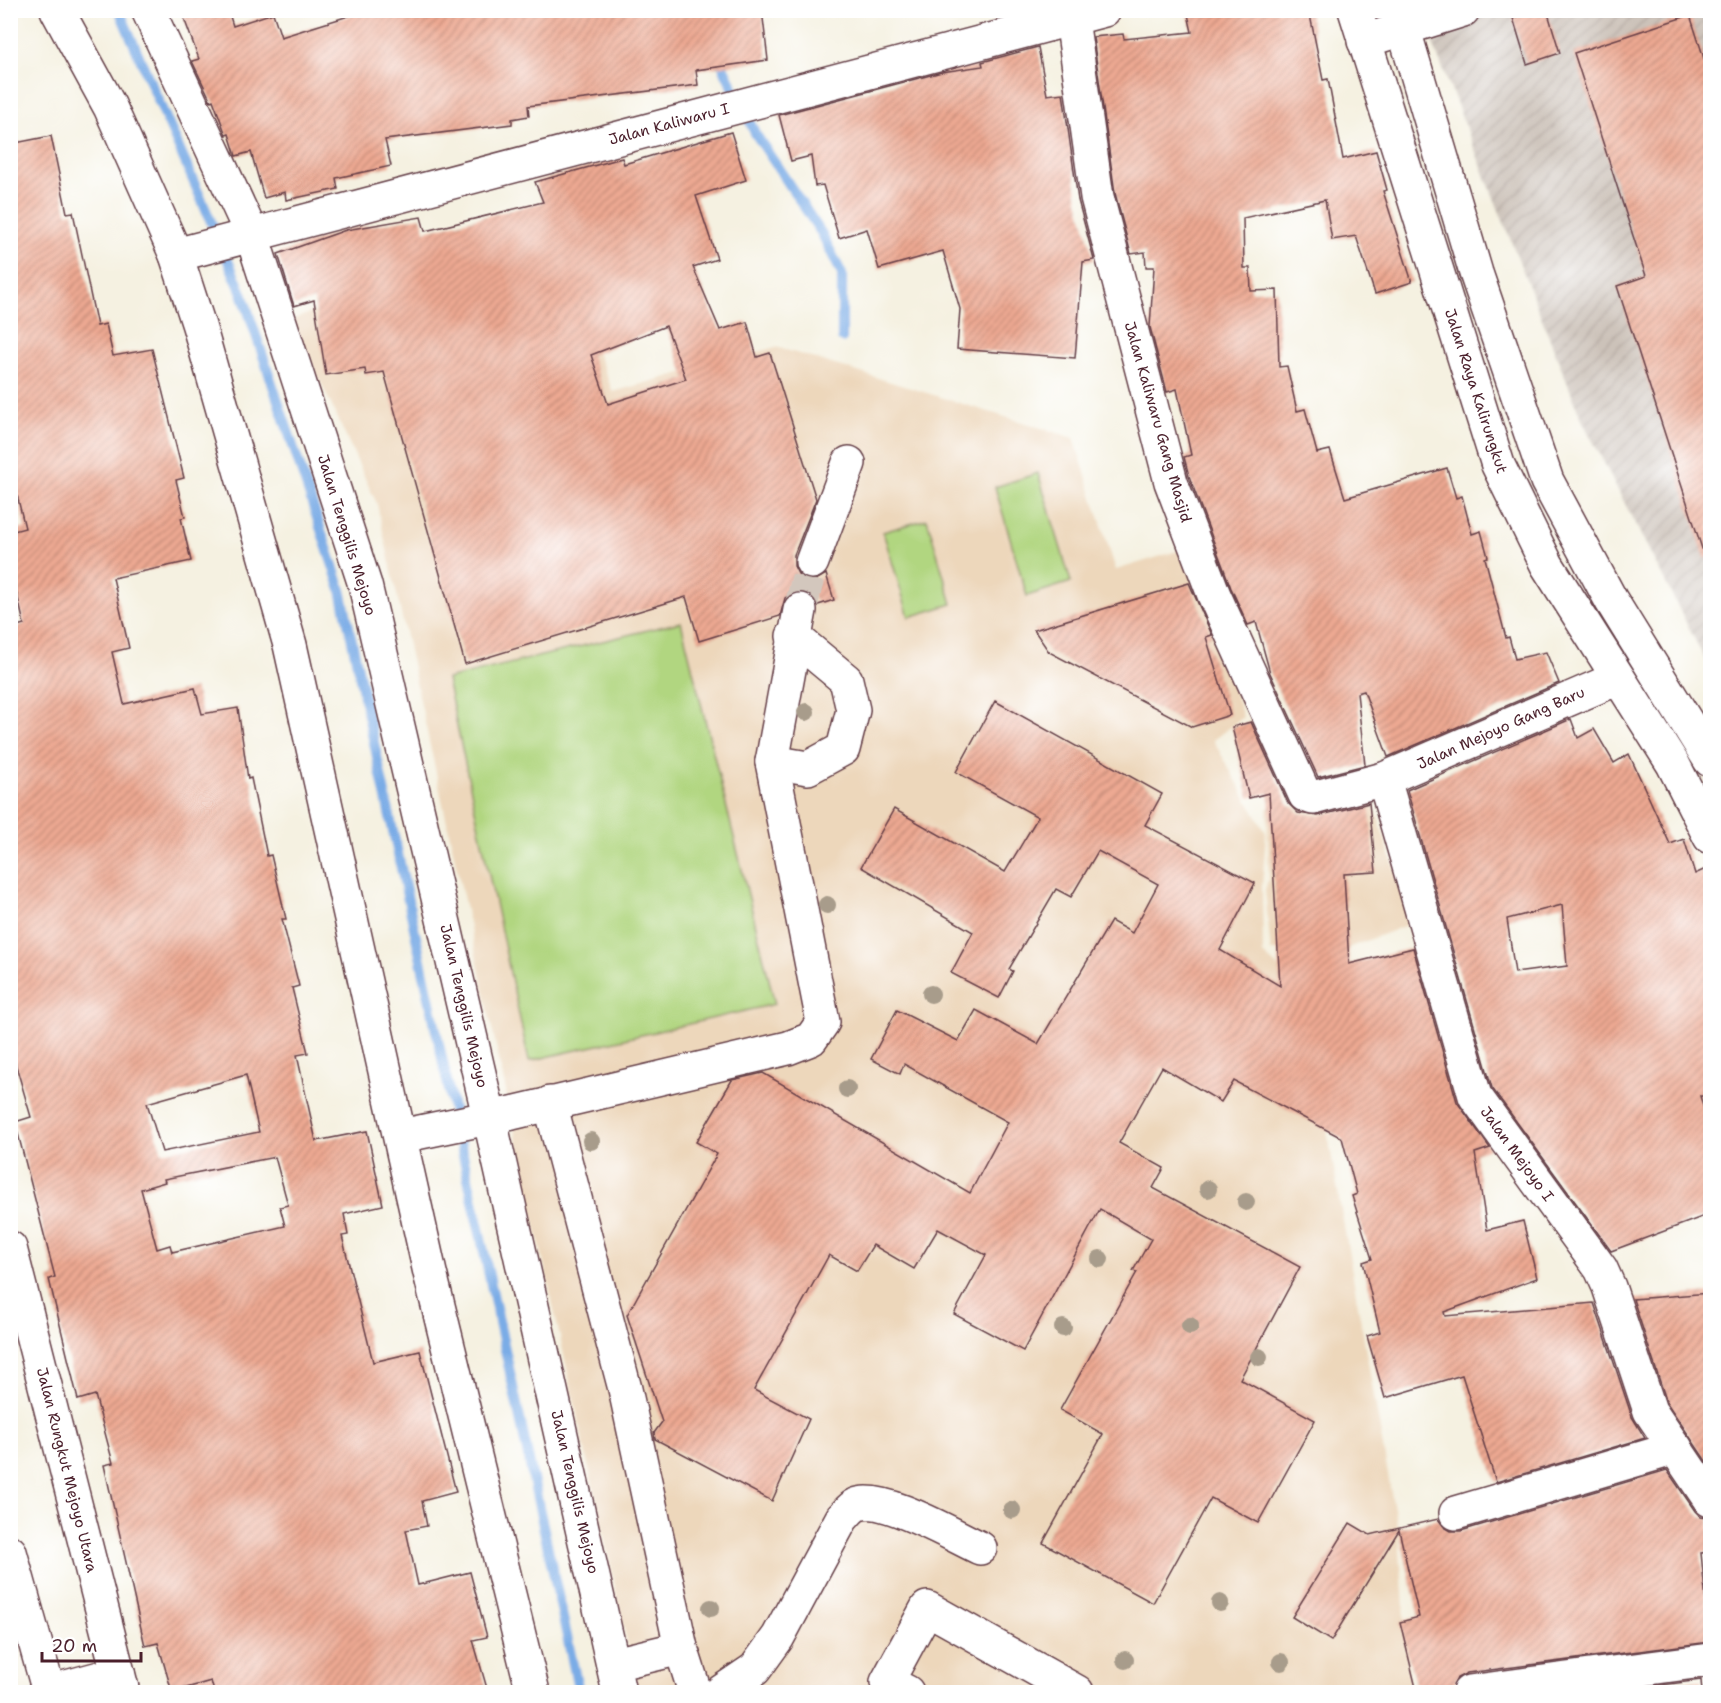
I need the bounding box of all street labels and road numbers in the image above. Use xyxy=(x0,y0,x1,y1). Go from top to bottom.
street label: Jalan Kaliwaru I xyxy=(607,98,731,150)
street label: Jalan Raya Kalirungkut xyxy=(1440,306,1512,476)
street label: Jalan Kaliwaru Gang Masjid xyxy=(1120,319,1196,525)
street label: Jalan Tenggilis Mejoyo xyxy=(313,452,381,618)
street label: Jalan Mejoyo Gang Baru xyxy=(1414,682,1588,774)
street label: Jalan Tenggilis Mejoyo xyxy=(435,922,493,1090)
street label: Jalan Mejoyo I xyxy=(1476,1103,1558,1205)
street label: Jalan Rungkut Mejoyo Utara xyxy=(32,1365,102,1575)
street label: Jalan Tenggilis Mejoyo xyxy=(546,1408,604,1576)

